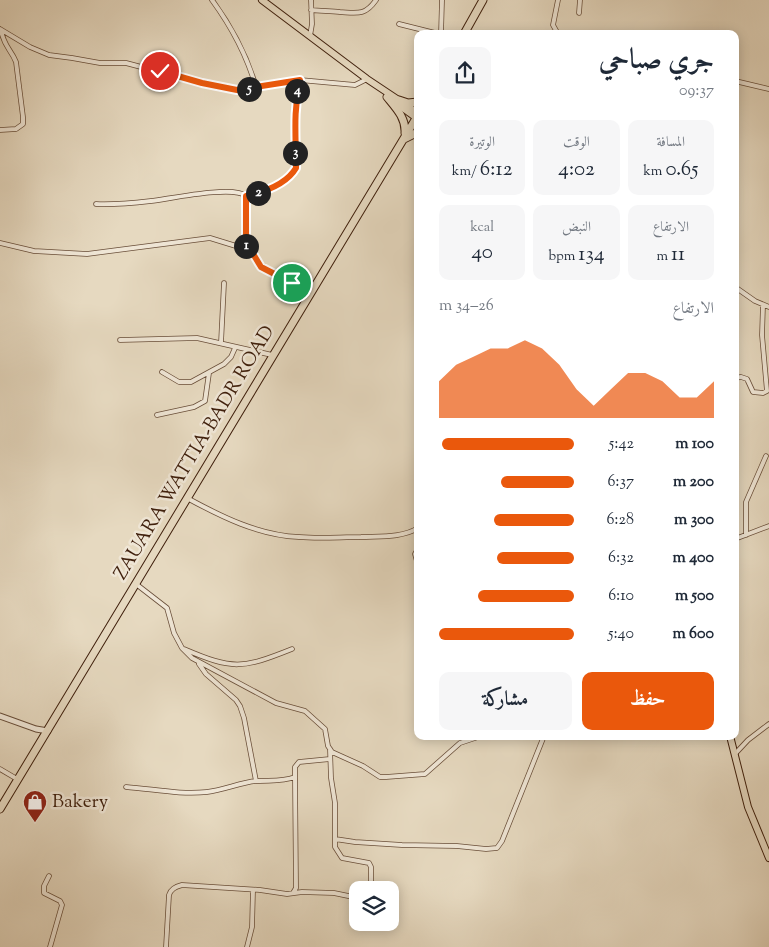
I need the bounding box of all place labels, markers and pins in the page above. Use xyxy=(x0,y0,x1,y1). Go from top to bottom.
pin xyxy=(139,50,181,92)
pin: 5 xyxy=(236,76,262,102)
pin: 4 xyxy=(284,78,310,104)
pin: 3 xyxy=(282,140,308,166)
pin: 2 xyxy=(246,180,270,206)
pin: 1 xyxy=(234,234,258,258)
pin xyxy=(271,262,313,304)
shop icon: Bakery xyxy=(22,789,48,823)
place label: Bakery xyxy=(52,789,109,816)

